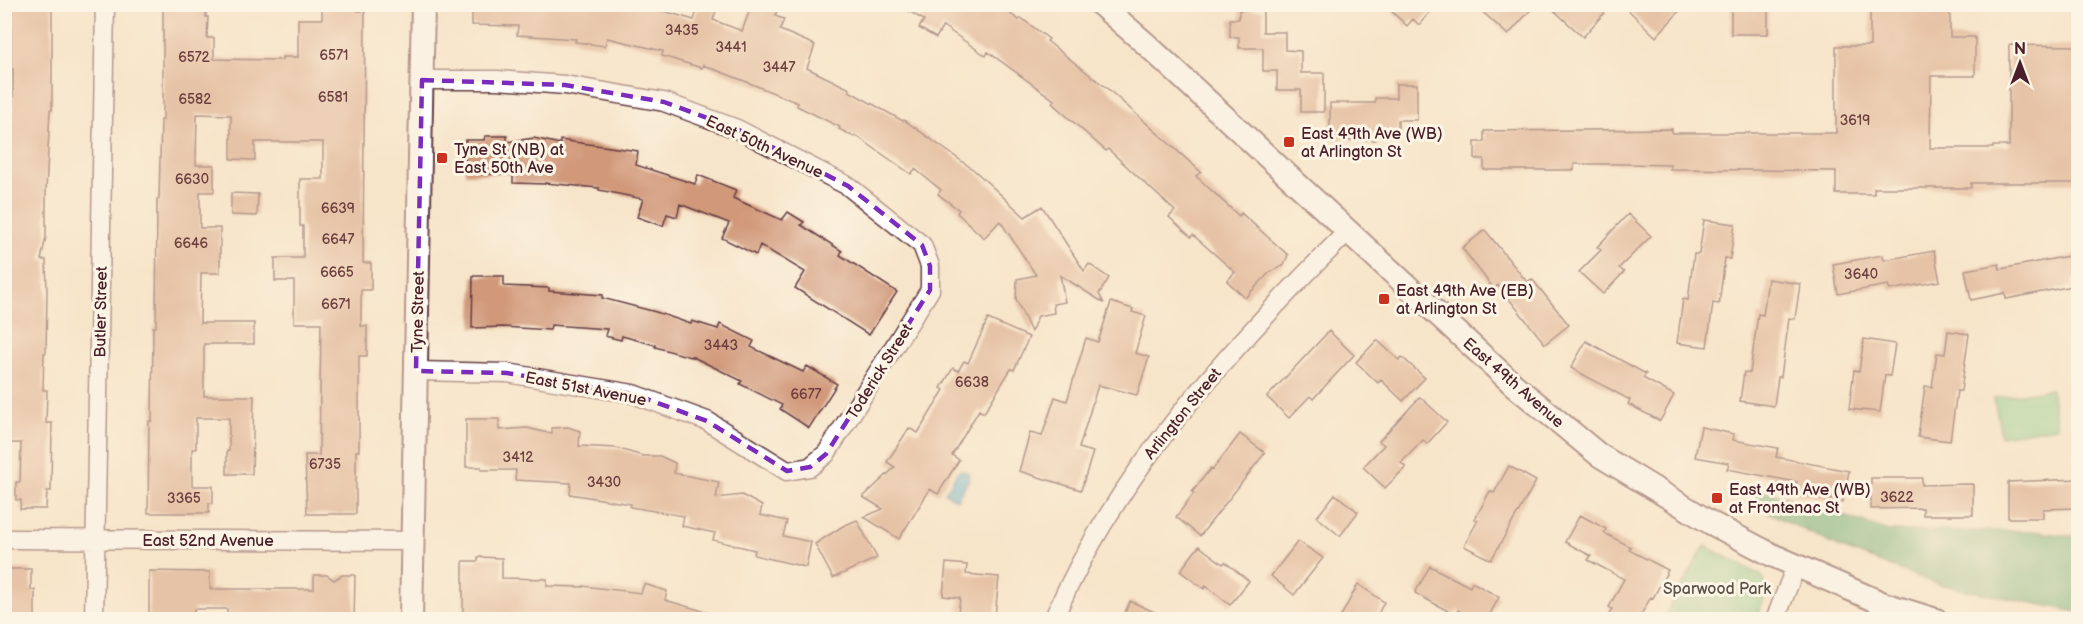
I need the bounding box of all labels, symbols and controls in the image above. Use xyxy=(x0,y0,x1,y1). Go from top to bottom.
house number: 3435 xyxy=(665,22,699,39)
north arrow xyxy=(1990,33,2050,93)
house number: 3441 xyxy=(715,39,747,56)
text: N xyxy=(2014,40,2026,59)
house number: 6571 xyxy=(320,47,348,64)
house number: 6572 xyxy=(178,49,211,66)
house number: 3447 xyxy=(763,59,795,76)
house number: 6581 xyxy=(318,89,348,106)
house number: 6582 xyxy=(179,91,212,108)
street label: East 50th Avenue xyxy=(703,112,826,183)
house number: 3619 xyxy=(1840,112,1870,129)
place label: East 49th Ave (WB) at Arlington St xyxy=(1301,125,1443,162)
marker: East 49th Ave (WB) at Arlington St xyxy=(1282,135,1296,149)
place label: Tyne St (NB) at East 50th Ave xyxy=(454,141,564,178)
marker: Tyne St (NB) at East 50th Ave xyxy=(435,151,449,165)
house number: 6630 xyxy=(175,171,209,188)
house number: 6639 xyxy=(321,200,355,217)
house number: 6647 xyxy=(322,231,354,248)
house number: 6646 xyxy=(174,235,209,252)
house number: 6665 xyxy=(320,264,354,281)
street label: Butler Street xyxy=(91,266,112,358)
house number: 3640 xyxy=(1844,266,1878,283)
street label: Tyne Street xyxy=(408,271,429,353)
place label: East 49th Ave (EB) at Arlington St xyxy=(1396,282,1534,319)
marker: East 49th Ave (EB) at Arlington St xyxy=(1377,292,1391,306)
house number: 6671 xyxy=(321,296,351,313)
street label: Toderick Street xyxy=(843,320,917,423)
street label: East 49th Avenue xyxy=(1459,334,1568,432)
house number: 3443 xyxy=(704,337,738,354)
street label: Arlington Street xyxy=(1141,365,1226,463)
street label: East 51st Avenue xyxy=(524,368,648,411)
house number: 6638 xyxy=(955,374,989,391)
house number: 6677 xyxy=(791,386,822,403)
house number: 3412 xyxy=(503,449,534,466)
house number: 6735 xyxy=(309,456,341,473)
house number: 3430 xyxy=(587,474,621,491)
place label: East 49th Ave (WB) at Frontenac St xyxy=(1729,481,1871,518)
house number: 3622 xyxy=(1880,489,1915,506)
house number: 3365 xyxy=(167,490,201,507)
marker: East 49th Ave (WB) at Frontenac St xyxy=(1710,491,1724,505)
street label: East 52nd Avenue xyxy=(142,532,274,551)
park label: Sparwood Park xyxy=(1663,580,1771,599)

